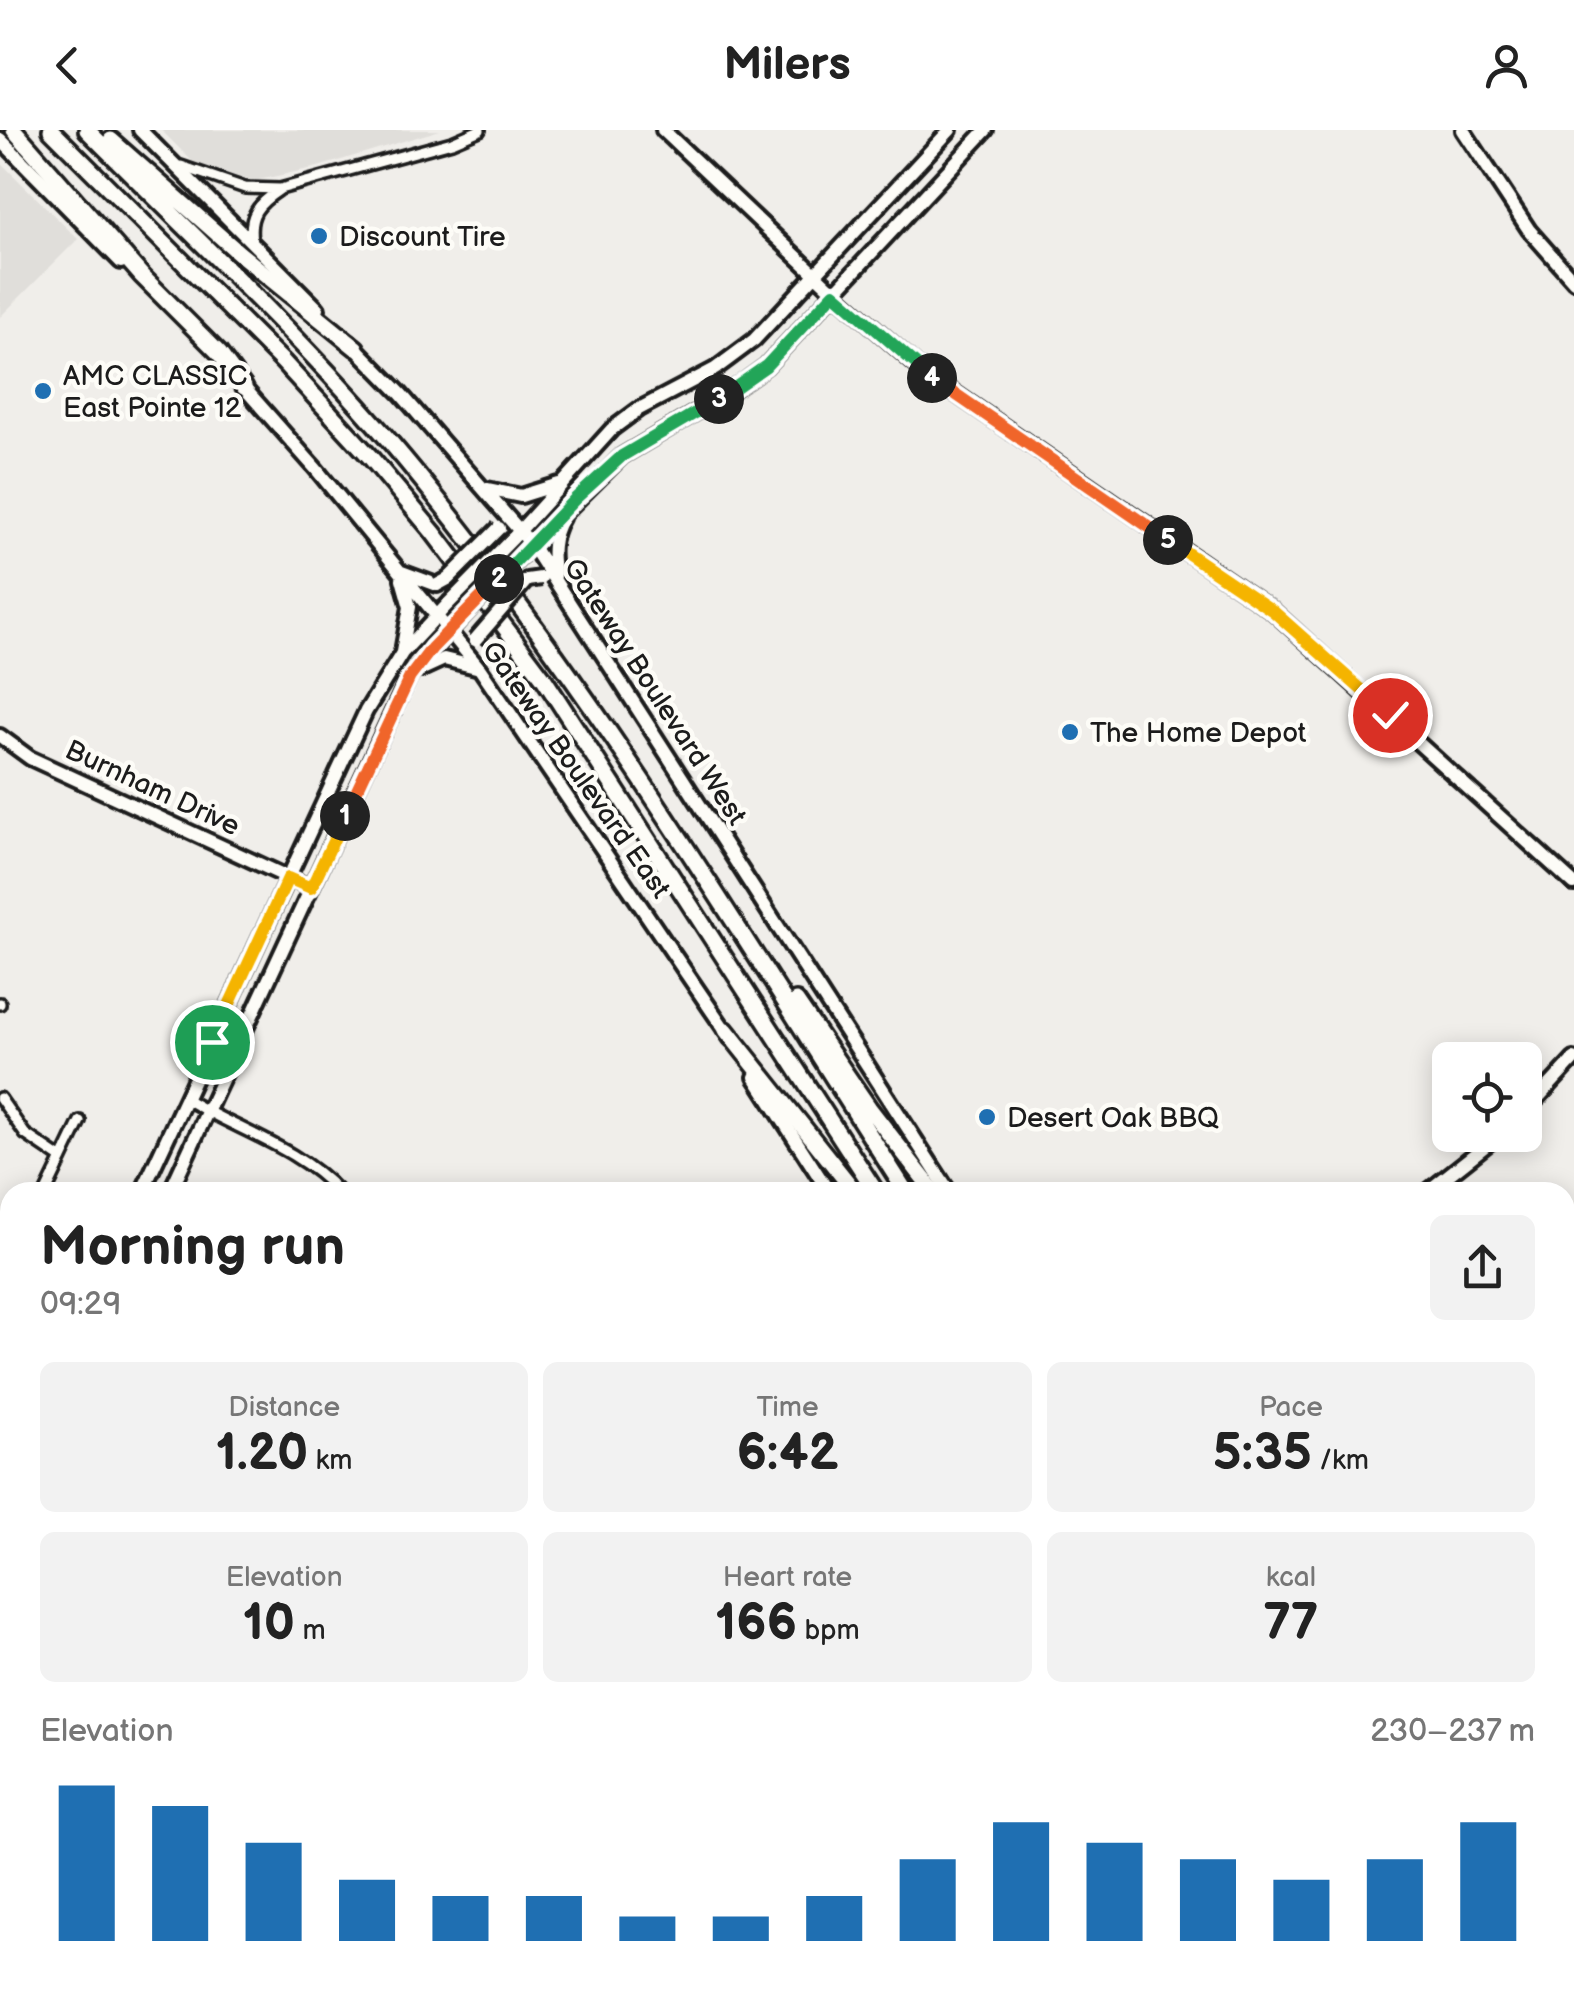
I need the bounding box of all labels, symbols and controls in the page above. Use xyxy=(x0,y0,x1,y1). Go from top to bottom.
icon: back xyxy=(40,38,95,93)
text: Milers xyxy=(723,38,851,93)
icon: person xyxy=(1479,38,1534,93)
place label: Discount Tire xyxy=(339,221,506,254)
marker: Discount Tire xyxy=(308,225,330,247)
pin: 4 xyxy=(907,353,957,403)
place label: AMC CLASSIC East Pointe 12 xyxy=(63,360,247,425)
text: 4 xyxy=(924,361,940,394)
pin: 3 xyxy=(694,374,744,424)
marker: AMC CLASSIC East Pointe 12 xyxy=(32,380,54,402)
text: 3 xyxy=(711,382,727,415)
pin: 5 xyxy=(1143,515,1193,565)
text: 5 xyxy=(1160,523,1176,556)
street label: Gateway Boulevard West xyxy=(556,552,753,832)
pin: 2 xyxy=(474,554,524,604)
text: 2 xyxy=(491,562,507,595)
street label: Gateway Boulevard East xyxy=(475,635,677,905)
pin xyxy=(1348,673,1433,758)
icon: check xyxy=(1363,688,1418,743)
place label: The Home Depot xyxy=(1090,717,1307,750)
marker: The Home Depot xyxy=(1059,721,1081,743)
street label: Burnham Drive xyxy=(60,734,245,843)
pin: 1 xyxy=(320,791,370,841)
text: 1 xyxy=(339,799,351,832)
pin xyxy=(170,1000,255,1085)
icon: arrive xyxy=(185,1015,240,1070)
map controls xyxy=(1432,1042,1542,1152)
button: locate xyxy=(1432,1042,1542,1152)
place label: Desert Oak BBQ xyxy=(1007,1102,1219,1135)
marker: Desert Oak BBQ xyxy=(976,1106,998,1128)
text: Morning run xyxy=(40,1214,345,1281)
button: share xyxy=(1430,1215,1535,1320)
text: 09:29 xyxy=(40,1285,121,1324)
text: Distance xyxy=(228,1391,340,1424)
text: Time xyxy=(756,1391,819,1424)
text: Pace xyxy=(1259,1391,1323,1424)
text: 1.20 xyxy=(216,1424,308,1484)
text: 6:42 xyxy=(737,1424,838,1484)
text: 5:35 xyxy=(1213,1424,1312,1484)
text: km xyxy=(308,1444,353,1477)
text: /km xyxy=(1312,1444,1369,1477)
text: Elevation xyxy=(226,1561,343,1594)
text: Heart rate xyxy=(723,1561,852,1594)
text: kcal xyxy=(1266,1561,1316,1594)
text: 10 xyxy=(243,1594,295,1654)
text: 166 xyxy=(715,1594,797,1654)
text: 77 xyxy=(1263,1594,1318,1654)
text: m xyxy=(295,1614,326,1647)
text: bpm xyxy=(797,1614,860,1647)
text: Elevation xyxy=(40,1712,173,1751)
text: 230–237 m xyxy=(1370,1712,1535,1751)

